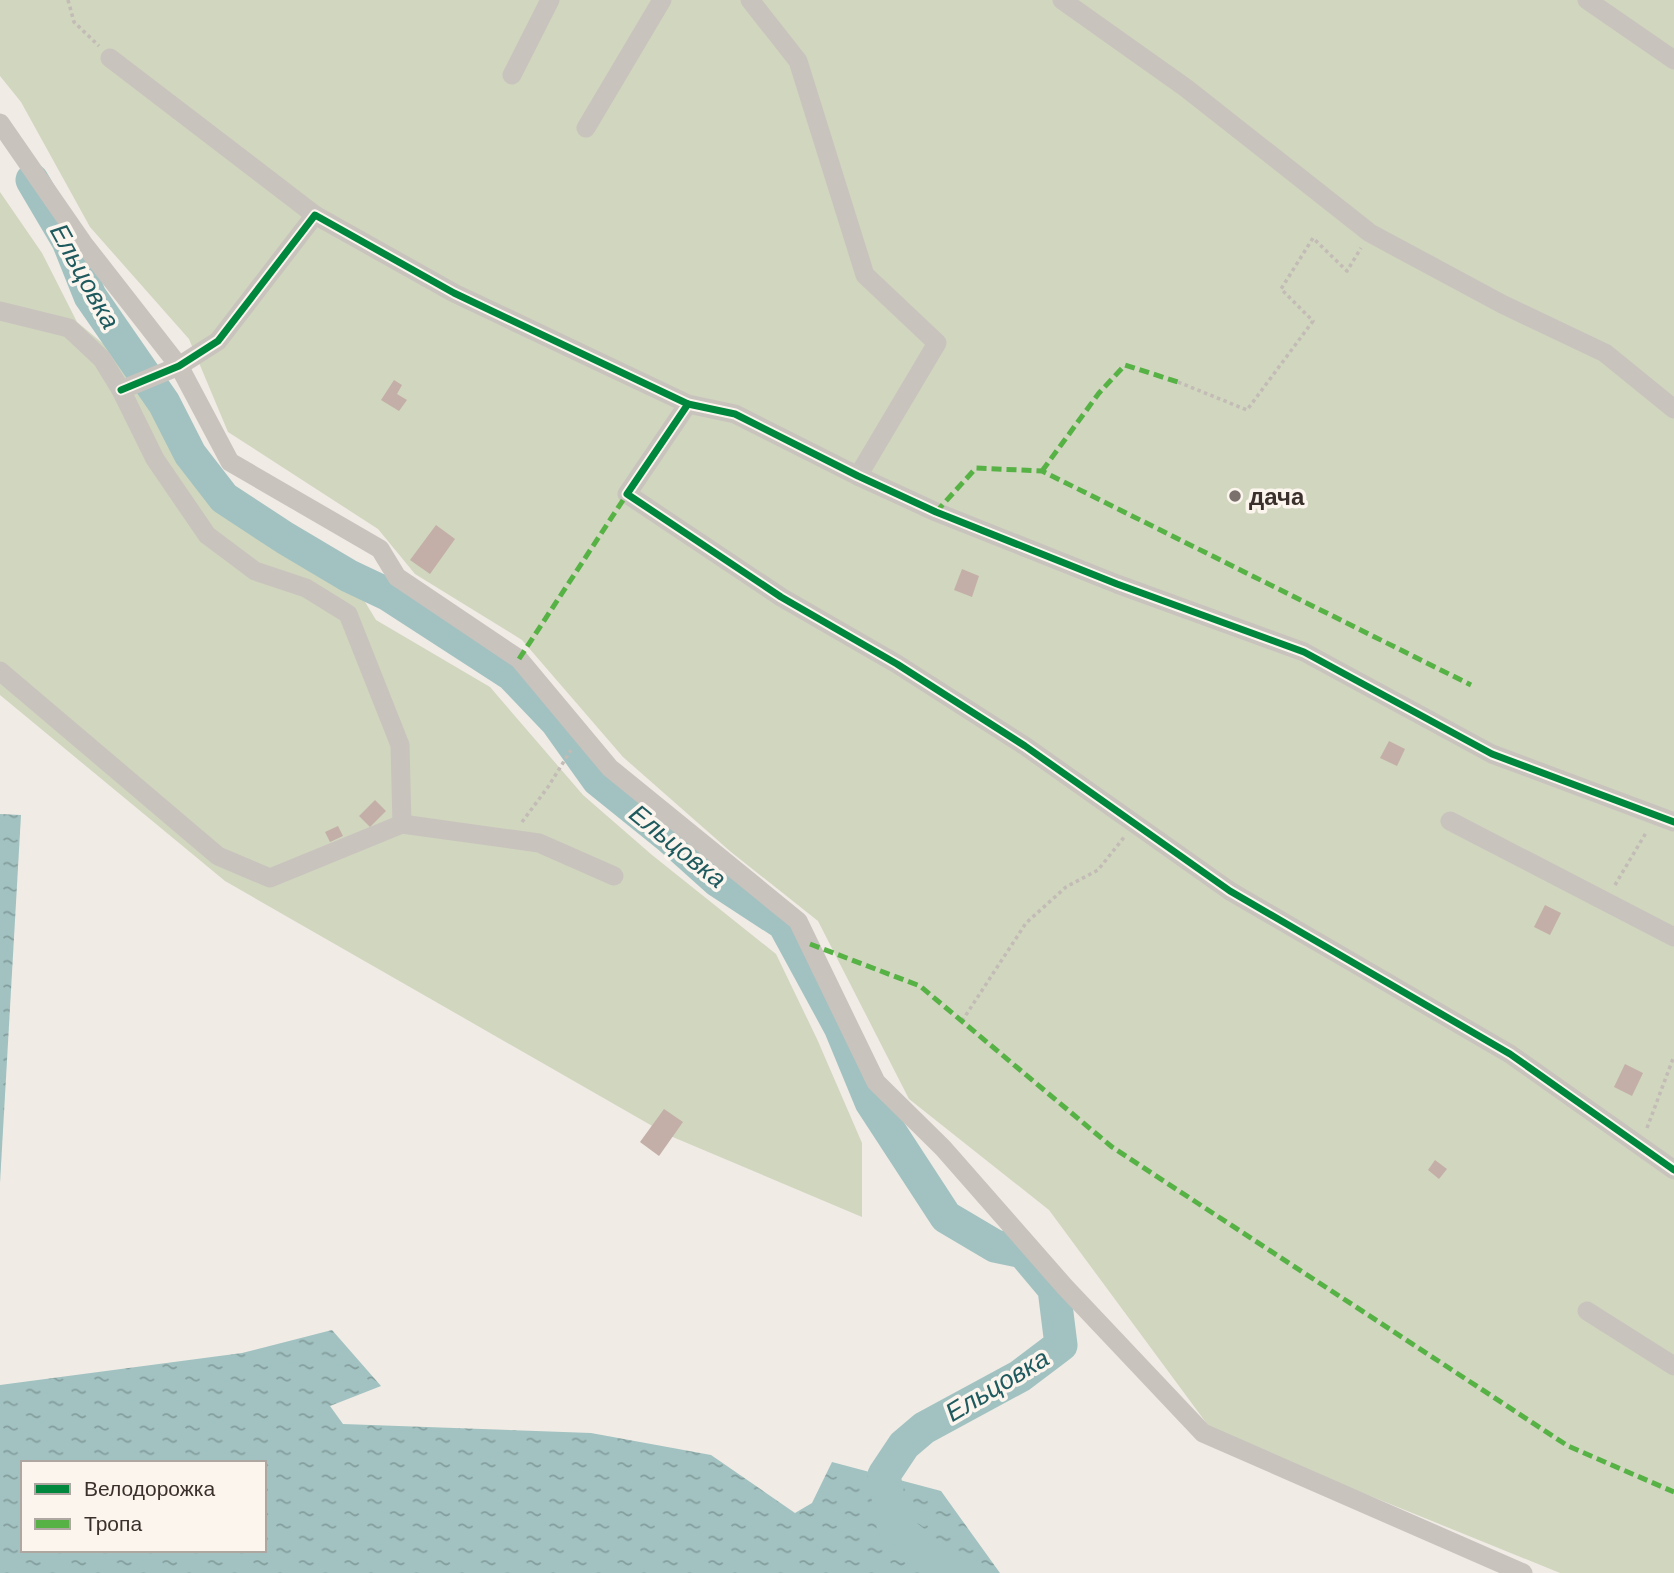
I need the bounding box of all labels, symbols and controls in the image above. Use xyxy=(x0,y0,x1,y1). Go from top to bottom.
water label: Ельцовка xyxy=(44,218,126,334)
place label: дача xyxy=(1249,483,1305,510)
marker: дача xyxy=(1227,488,1243,504)
water label: Ельцовка xyxy=(624,798,732,894)
water label: Ельцовка xyxy=(940,1342,1054,1428)
legend xyxy=(21,1461,266,1552)
text: Велодорожка xyxy=(84,1477,215,1500)
text: Тропа xyxy=(84,1512,142,1535)

